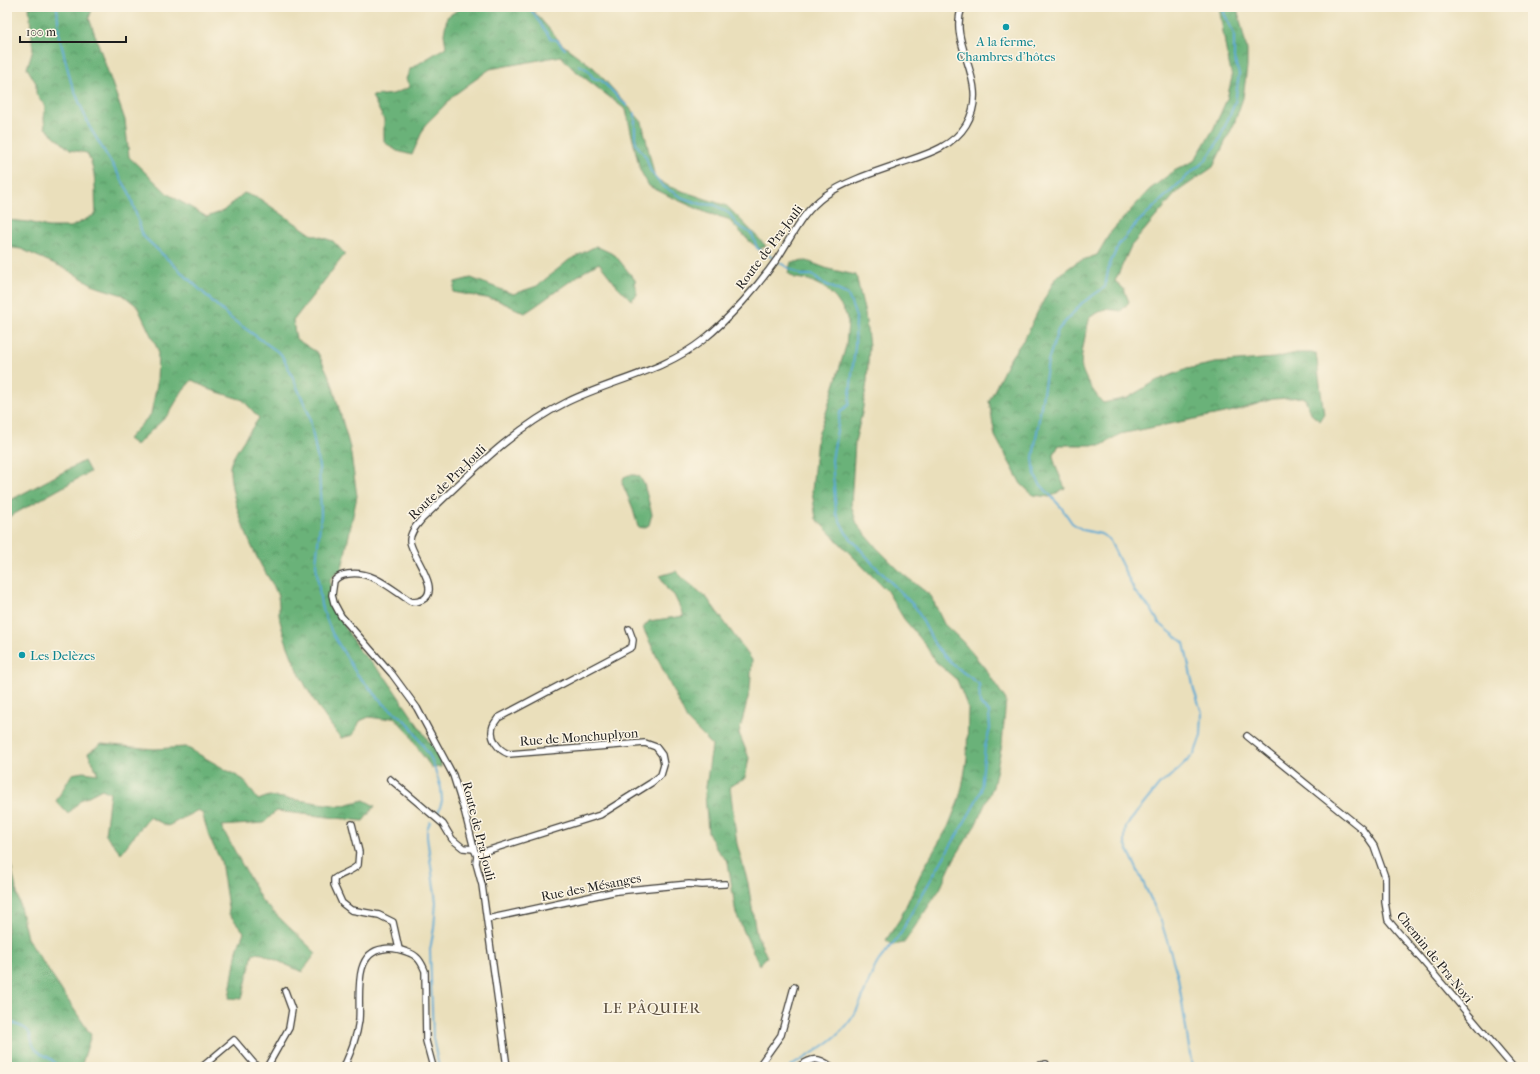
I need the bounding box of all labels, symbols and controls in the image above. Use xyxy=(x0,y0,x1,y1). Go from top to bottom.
scale bar xyxy=(20,18,126,44)
marker: A la ferme, Chambres d'hôtes xyxy=(1001,22,1011,32)
text: 100 m xyxy=(26,25,56,39)
place label: A la ferme, Chambres d'hôtes xyxy=(957,34,1056,64)
street label: Route de Pra-Jouli xyxy=(732,202,806,292)
street label: Route de Pra-Jouli xyxy=(405,441,489,523)
place label: Les Delèzes xyxy=(30,648,95,663)
marker: Les Delèzes xyxy=(17,650,27,660)
street label: Rue de Monchuplyon xyxy=(519,725,639,749)
street label: Route de Pra-Jouli xyxy=(459,780,499,882)
street label: Rue des Mésanges xyxy=(540,870,642,904)
street label: Chemin de Pra-Novi xyxy=(1394,908,1476,1006)
district label: LE PÂQUIER xyxy=(603,999,701,1017)

